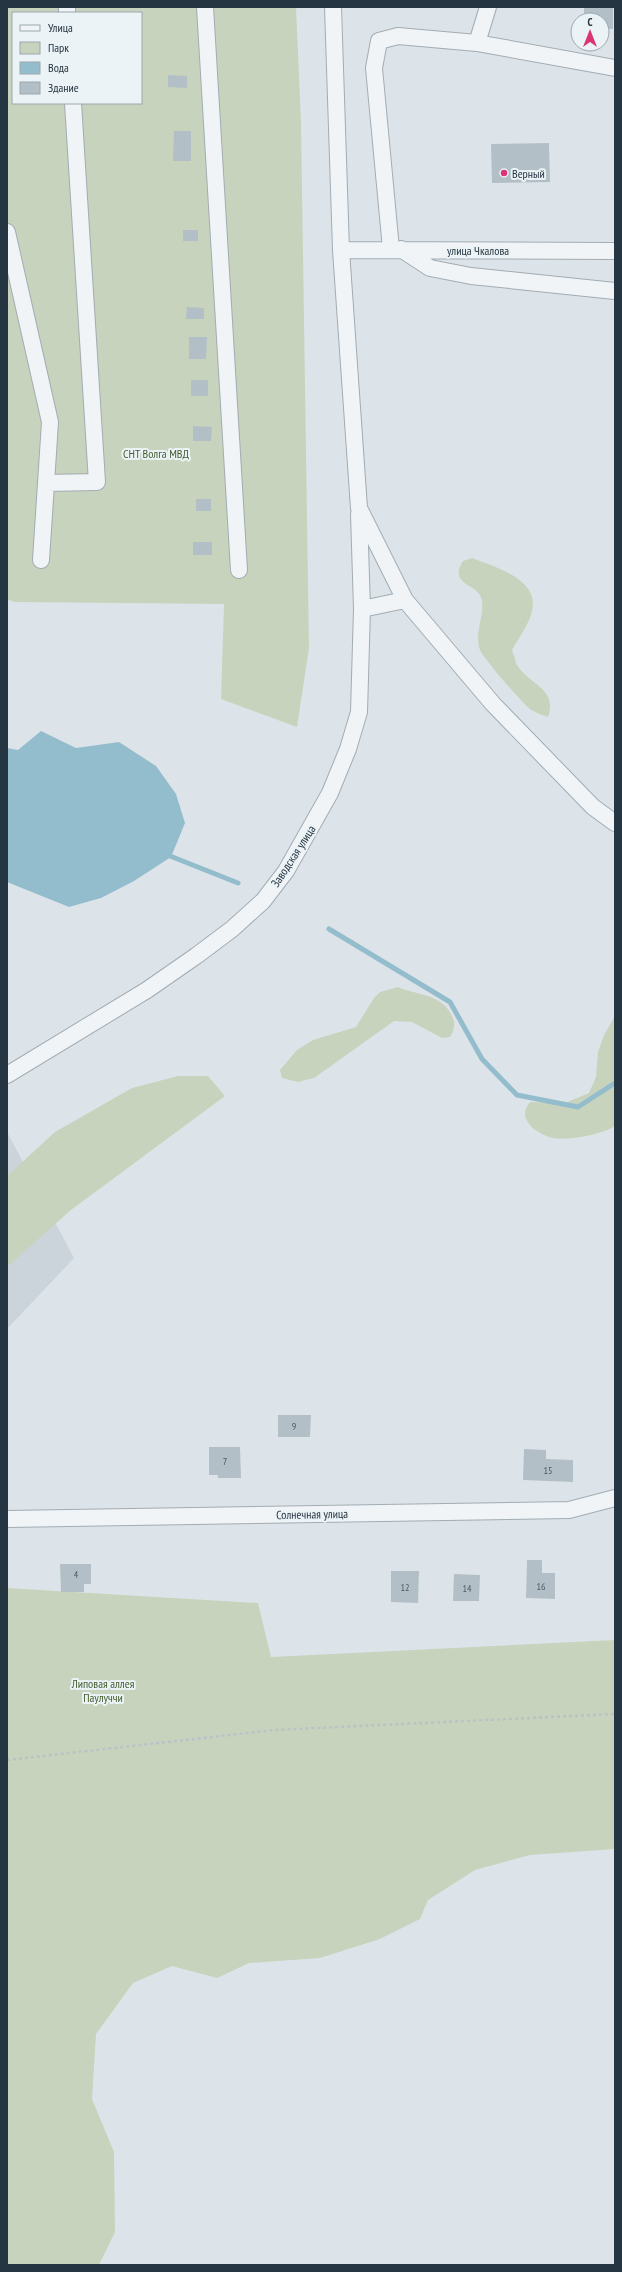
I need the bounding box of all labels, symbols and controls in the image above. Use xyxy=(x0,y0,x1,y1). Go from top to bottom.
legend xyxy=(12,12,142,104)
north arrow xyxy=(570,12,610,52)
text: С xyxy=(587,15,593,29)
text: Улица xyxy=(48,20,73,35)
text: Парк xyxy=(48,40,69,55)
text: Вода xyxy=(48,60,69,75)
text: Здание xyxy=(48,80,79,95)
place label: Верный xyxy=(512,166,545,181)
marker: Верный xyxy=(499,168,509,178)
street label: улица Чкалова xyxy=(447,243,509,258)
park label: СНТ Волга МВД xyxy=(123,446,189,461)
street label: Заводская улица xyxy=(267,822,319,890)
house number: 9 xyxy=(292,1420,296,1433)
house number: 7 xyxy=(223,1455,227,1468)
house number: 15 xyxy=(544,1464,553,1477)
street label: Солнечная улица xyxy=(276,1506,348,1522)
house number: 4 xyxy=(74,1568,79,1581)
house number: 16 xyxy=(537,1580,546,1593)
house number: 12 xyxy=(401,1581,410,1594)
house number: 14 xyxy=(463,1582,472,1595)
park label: Липовая аллея Паулуччи xyxy=(71,1676,135,1705)

